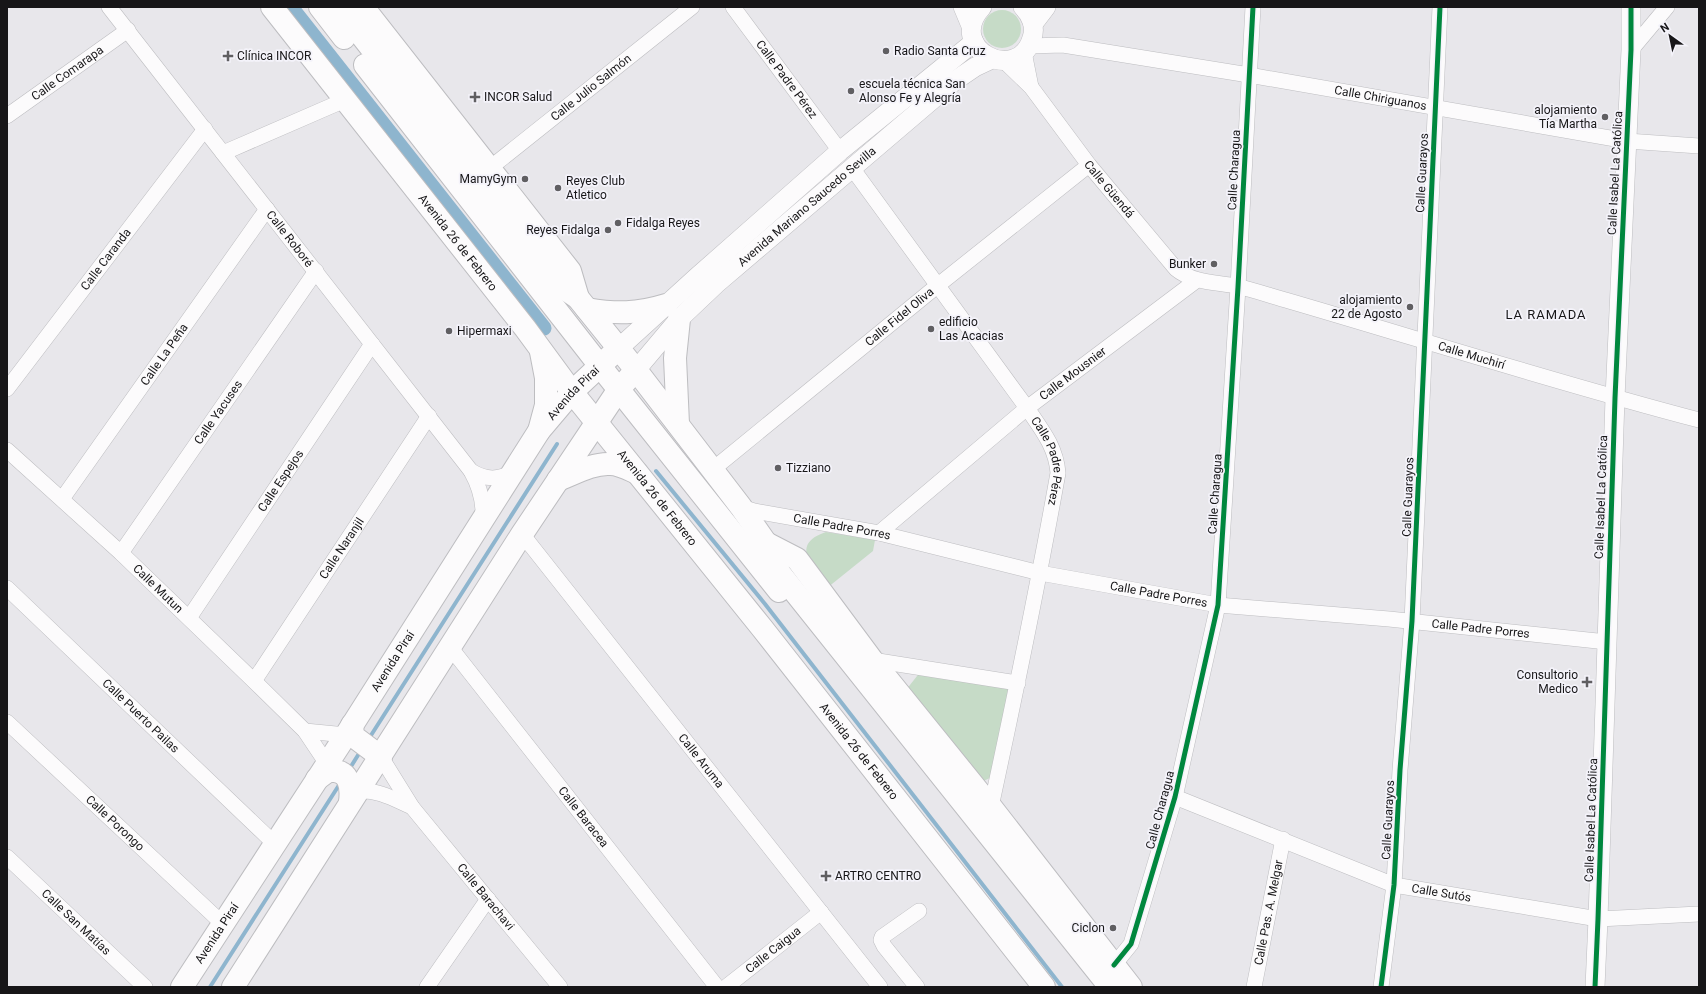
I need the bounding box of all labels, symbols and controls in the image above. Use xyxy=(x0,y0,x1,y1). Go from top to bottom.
north arrow xyxy=(1650,16,1690,56)
text: N xyxy=(1658,20,1672,36)
street label: Calle Padre Pérez xyxy=(753,37,820,121)
street label: Calle Comarapa xyxy=(29,43,106,103)
place label: Radio Santa Cruz xyxy=(894,44,986,58)
marker: Radio Santa Cruz xyxy=(881,46,891,56)
place label: Clínica INCOR xyxy=(237,49,312,63)
marker: Clínica INCOR xyxy=(222,50,234,62)
street label: Calle Julio Salmón xyxy=(548,51,634,124)
place label: escuela técnica San Alonso Fe y Alegría xyxy=(859,77,965,105)
street label: Calle Chiriguanos xyxy=(1333,83,1428,113)
marker: escuela técnica San Alonso Fe y Alegría xyxy=(846,86,856,96)
place label: INCOR Salud xyxy=(484,90,552,104)
marker: INCOR Salud xyxy=(469,91,481,103)
place label: alojamiento Tía Martha xyxy=(1534,103,1597,131)
street label: Calle Isabel La Católica xyxy=(1605,111,1625,235)
marker: alojamiento Tía Martha xyxy=(1600,112,1610,122)
street label: Calle Charagua xyxy=(1225,129,1243,211)
street label: Calle Guarayos xyxy=(1413,133,1431,213)
street label: Avenida Mariano Saucedo Sevilla xyxy=(735,144,879,269)
street label: Calle Güendá xyxy=(1081,158,1137,221)
place label: MamyGym xyxy=(459,172,517,186)
marker: MamyGym xyxy=(520,174,530,184)
place label: Reyes Club Atletico xyxy=(566,174,625,202)
marker: Reyes Club Atletico xyxy=(553,183,563,193)
street label: Avenida 26 de Febrero xyxy=(415,192,500,294)
street label: Calle Roboré xyxy=(263,208,316,270)
place label: Fidalga Reyes xyxy=(626,216,700,230)
marker: Fidalga Reyes xyxy=(613,218,623,228)
place label: Reyes Fidalga xyxy=(526,223,600,237)
marker: Reyes Fidalga xyxy=(603,225,613,235)
street label: Calle Caranda xyxy=(78,226,134,293)
place label: Bunker xyxy=(1169,257,1206,271)
marker: Bunker xyxy=(1209,259,1219,269)
street label: Calle Fidel Oliva xyxy=(862,285,936,349)
place label: alojamiento 22 de Agosto xyxy=(1331,293,1402,321)
marker: alojamiento 22 de Agosto xyxy=(1405,302,1415,312)
district label: LA RAMADA xyxy=(1505,307,1587,322)
place label: edificio Las Acacias xyxy=(939,315,1004,343)
street label: Calle La Peña xyxy=(138,321,191,388)
place label: Hipermaxi xyxy=(457,324,512,338)
marker: edificio Las Acacias xyxy=(926,324,936,334)
marker: Hipermaxi xyxy=(444,326,454,336)
street label: Calle Muchirí xyxy=(1436,339,1508,372)
street label: Calle Mousnier xyxy=(1037,344,1109,403)
street label: Avenida Piraí xyxy=(544,362,603,423)
street label: Calle Yacuses xyxy=(191,378,245,447)
street label: Calle Padre Pérez xyxy=(1028,414,1065,507)
street label: Calle Isabel La Católica xyxy=(1592,435,1610,559)
street label: Calle Espejos xyxy=(255,447,306,514)
street label: Avenida 26 de Febrero xyxy=(614,447,700,549)
street label: Calle Charagua xyxy=(1205,453,1225,535)
street label: Calle Guarayos xyxy=(1400,457,1416,537)
place label: Tizziano xyxy=(786,461,831,475)
marker: Tizziano xyxy=(773,463,783,473)
street label: Calle Padre Porres xyxy=(792,511,892,543)
street label: Calle Naranjil xyxy=(316,515,367,582)
street label: Calle Mutun xyxy=(130,561,186,616)
street label: Calle Padre Porres xyxy=(1109,579,1208,610)
street label: Calle Padre Porres xyxy=(1431,617,1530,641)
street label: Avenida Piraí xyxy=(368,627,418,694)
place label: Consultorio Medico xyxy=(1517,668,1578,696)
street label: Calle Puerto Pailas xyxy=(100,676,182,756)
marker: Consultorio Medico xyxy=(1581,676,1593,688)
street label: Avenida 26 de Febrero xyxy=(817,700,901,803)
street label: Calle Aruma xyxy=(676,731,727,791)
street label: Calle Isabel La Católica xyxy=(1582,758,1600,882)
street label: Calle Charagua xyxy=(1143,769,1177,851)
street label: Calle Guarayos xyxy=(1379,780,1397,860)
street label: Calle Baracea xyxy=(555,784,611,850)
street label: Calle Porongo xyxy=(83,792,147,854)
street label: Calle Pas. A. Melgar xyxy=(1251,859,1286,966)
street label: Calle Barachavi xyxy=(454,861,517,933)
place label: ARTRO CENTRO xyxy=(835,869,921,883)
marker: ARTRO CENTRO xyxy=(820,870,832,882)
street label: Calle Sutós xyxy=(1411,881,1472,905)
street label: Calle San Matías xyxy=(39,886,114,958)
street label: Avenida Piraí xyxy=(192,900,242,966)
place label: Ciclon xyxy=(1072,921,1105,935)
marker: Ciclon xyxy=(1108,923,1118,933)
street label: Calle Caigua xyxy=(743,924,804,976)

